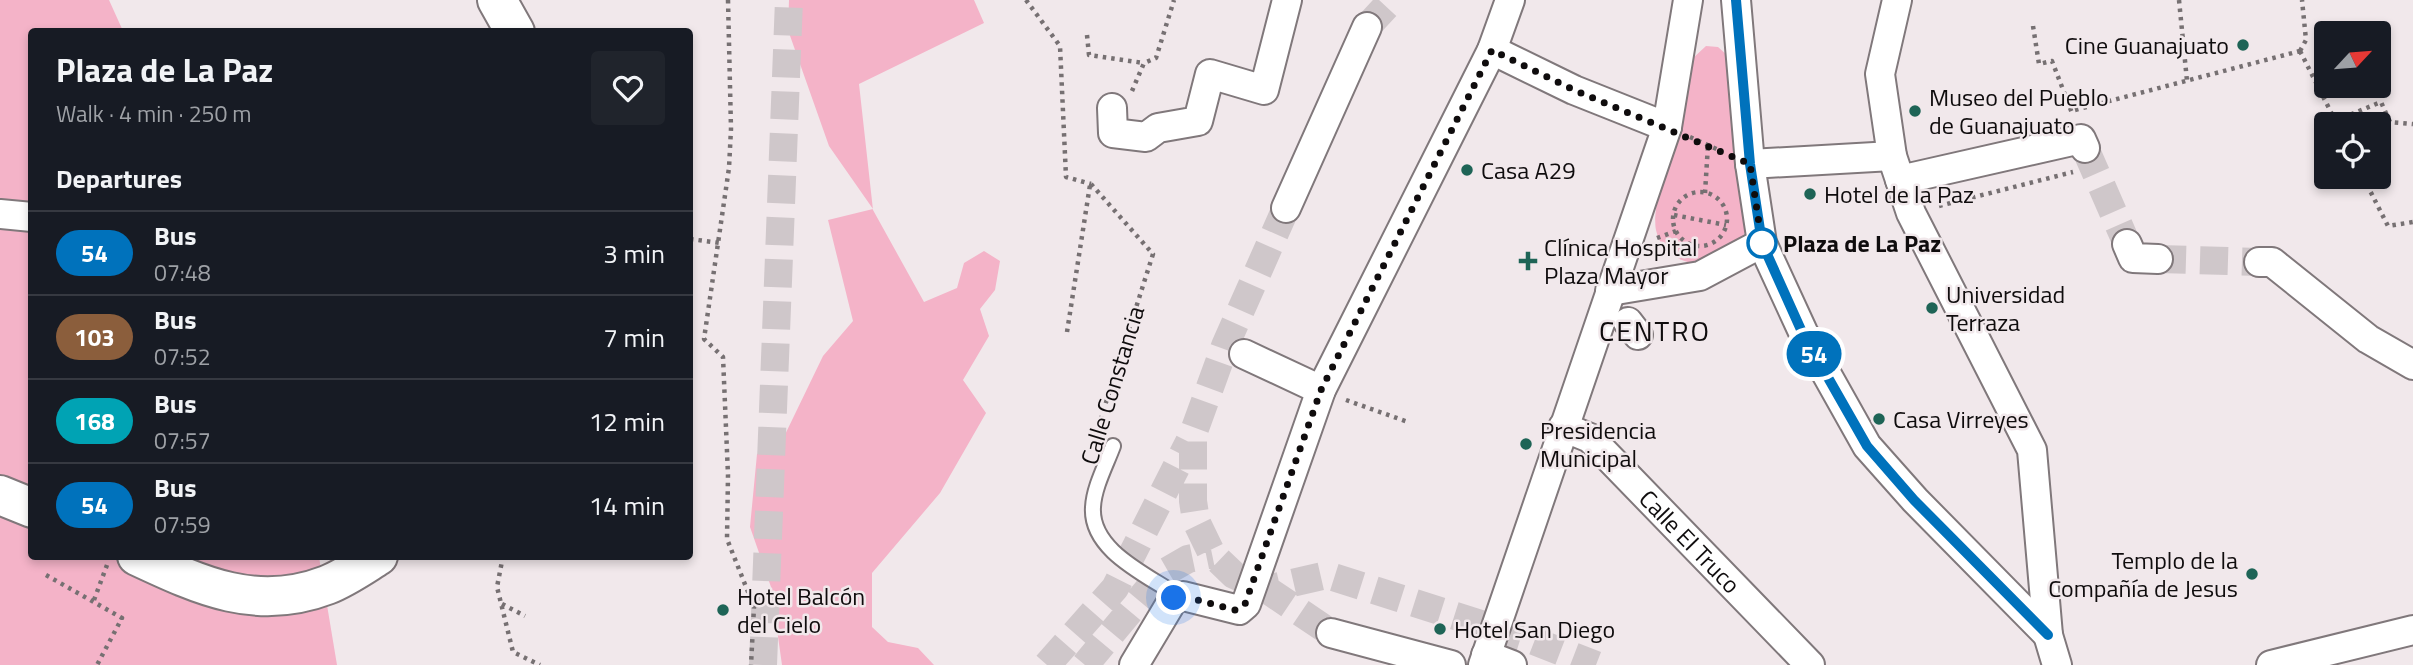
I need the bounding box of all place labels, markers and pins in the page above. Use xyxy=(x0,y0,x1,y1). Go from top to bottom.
place label: Cine Guanajuato xyxy=(2065,27,2229,63)
marker: Cine Guanajuato xyxy=(2235,37,2251,53)
place label: Museo del Pueblo de Guanajuato xyxy=(1929,79,2109,143)
marker: Museo del Pueblo de Guanajuato xyxy=(1907,103,1923,119)
place label: Casa A29 xyxy=(1481,152,1576,188)
marker: Casa A29 xyxy=(1459,162,1475,178)
place label: Hotel de la Paz xyxy=(1824,176,1974,212)
marker: Hotel de la Paz xyxy=(1802,186,1818,202)
place label: Plaza de La Paz xyxy=(1783,225,1941,261)
marker: Plaza de La Paz xyxy=(1747,228,1777,258)
place label: Clínica Hospital Plaza Mayor xyxy=(1544,229,1698,293)
marker: Clínica Hospital Plaza Mayor xyxy=(1518,251,1538,271)
place label: Universidad Terraza xyxy=(1946,276,2065,340)
marker: Universidad Terraza xyxy=(1924,300,1940,316)
place label: Casa Virreyes xyxy=(1893,401,2029,437)
marker: Casa Virreyes xyxy=(1871,411,1887,427)
place label: Presidencia Municipal xyxy=(1540,412,1656,476)
marker: Presidencia Municipal xyxy=(1518,436,1534,452)
place label: Templo de la Compañía de Jesus xyxy=(2048,542,2238,606)
marker: Templo de la Compañía de Jesus xyxy=(2244,566,2260,582)
place label: Hotel Balcón del Cielo xyxy=(737,578,865,642)
marker: Hotel Balcón del Cielo xyxy=(715,602,731,618)
place label: Hotel San Diego xyxy=(1454,611,1615,647)
marker: Hotel San Diego xyxy=(1432,621,1448,637)

